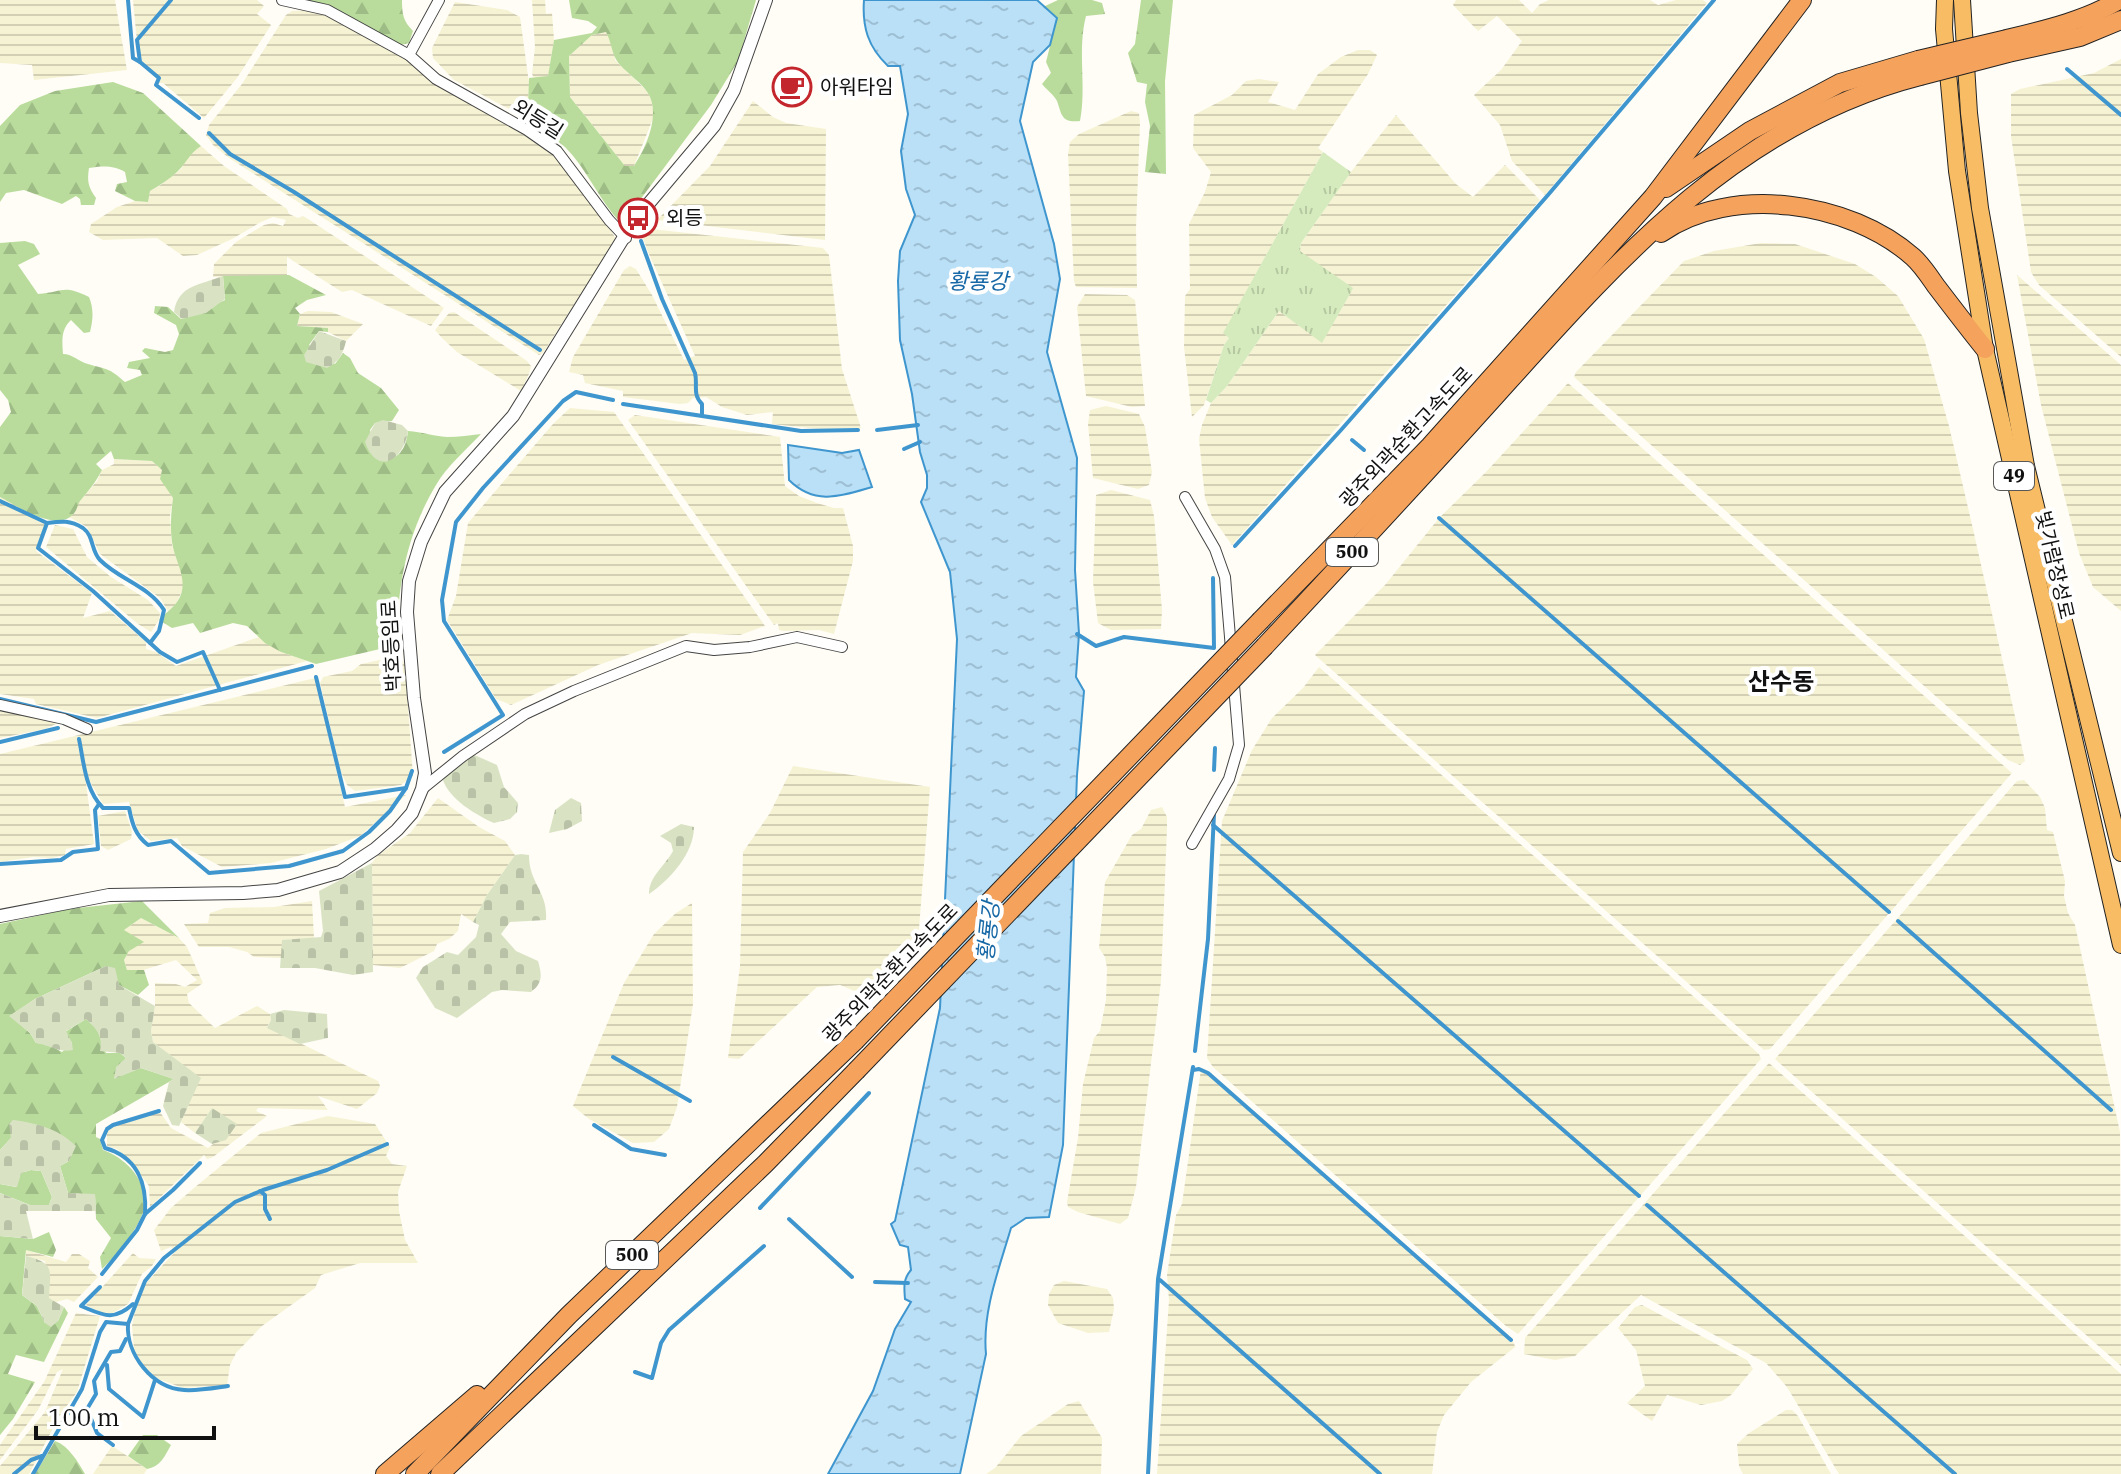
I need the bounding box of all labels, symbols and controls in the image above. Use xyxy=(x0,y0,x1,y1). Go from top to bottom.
cafe icon: 아워타임 xyxy=(771,66,813,108)
place label: 아워타임 xyxy=(820,73,894,100)
street label: 외등길 xyxy=(508,93,569,145)
bus stop icon: 외등 xyxy=(617,197,659,239)
place label: 외등 xyxy=(666,204,703,231)
water label: 황룡강 xyxy=(948,266,1011,295)
street label: 광주외곽순환고속도로 xyxy=(1333,360,1478,513)
road number: 49 xyxy=(1994,462,2034,490)
street label: 빛가람장성로 xyxy=(2030,508,2081,622)
road number: 500 xyxy=(1326,538,1378,566)
street label: 박호등임로 xyxy=(375,599,406,693)
district label: 산수동 xyxy=(1748,665,1814,697)
street label: 광주외곽순환고속도로 xyxy=(816,897,963,1048)
water label: 황룡강 xyxy=(970,897,1005,963)
road number: 500 xyxy=(606,1241,658,1269)
scale bar xyxy=(36,1390,214,1440)
text: 100 m xyxy=(48,1401,120,1433)

